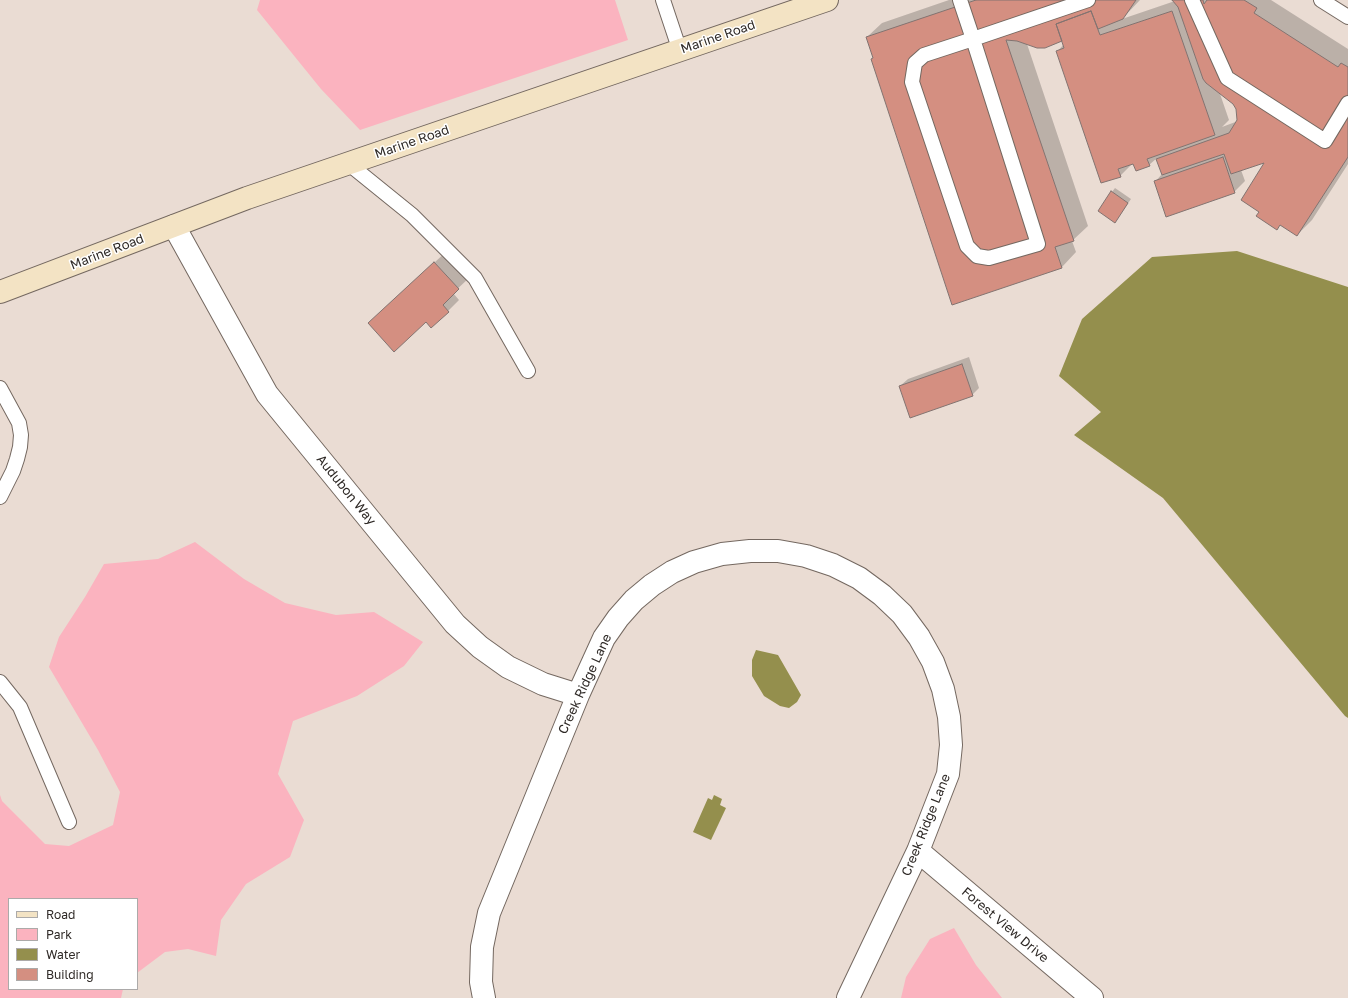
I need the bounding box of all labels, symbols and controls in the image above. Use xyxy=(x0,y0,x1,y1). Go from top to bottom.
street label: Marine Road xyxy=(679,17,757,57)
street label: Marine Road xyxy=(373,122,451,162)
street label: Marine Road xyxy=(68,231,146,273)
street label: Audubon Way xyxy=(313,452,379,528)
street label: Creek Ridge Lane xyxy=(555,631,615,737)
street label: Creek Ridge Lane xyxy=(898,772,954,878)
street label: Forest View Drive xyxy=(958,884,1052,966)
legend xyxy=(8,898,138,990)
text: Road xyxy=(46,907,75,922)
text: Park xyxy=(46,927,72,942)
text: Water xyxy=(46,947,80,962)
text: Building xyxy=(46,967,94,982)

